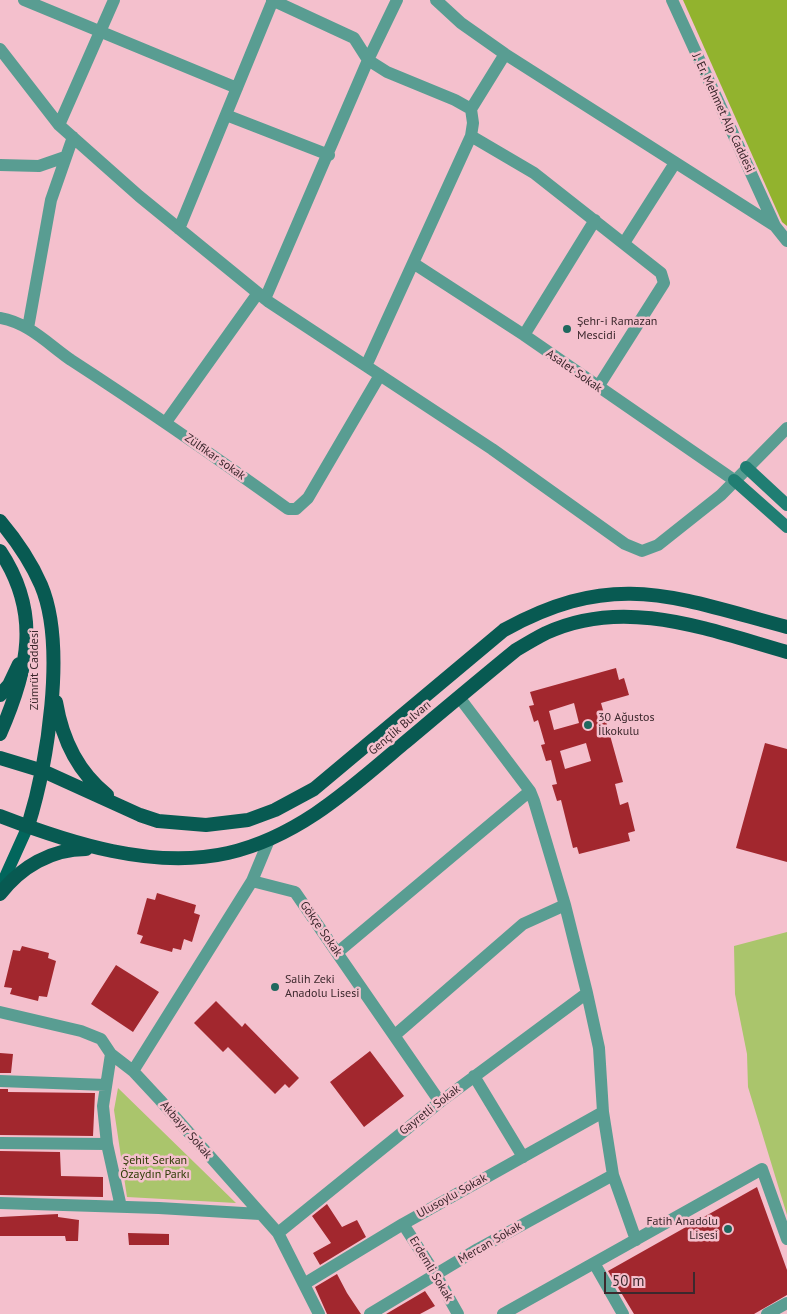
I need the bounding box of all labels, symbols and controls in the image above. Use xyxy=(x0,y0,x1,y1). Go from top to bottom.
street label: J. Er. Mehmet Alp Caddesi xyxy=(689,51,757,175)
place label: Şehr-i Ramazan Mescidi xyxy=(577,315,657,343)
marker: Şehr-i Ramazan Mescidi xyxy=(561,323,573,335)
street label: Asalet Sokak xyxy=(543,346,605,396)
street label: Zülfikar sokak xyxy=(182,431,248,483)
street label: Zümrüt Caddesi xyxy=(28,630,42,710)
street label: Gençlik Bulvarı xyxy=(366,698,434,758)
place label: 30 Ağustos İlkokulu xyxy=(598,711,655,739)
marker: 30 Ağustos İlkokulu xyxy=(582,719,594,731)
street label: Gökçe Sokak xyxy=(297,899,345,959)
place label: Salih Zeki Anadolu Lisesi xyxy=(285,973,359,1001)
marker: Salih Zeki Anadolu Lisesi xyxy=(269,981,281,993)
street label: Gayretli Sokak xyxy=(397,1082,463,1138)
street label: Akbayır Sokak xyxy=(157,1098,215,1162)
park label: Şehit Serkan Özaydın Parkı xyxy=(120,1154,190,1182)
street label: Ulusoylu Sokak xyxy=(414,1171,490,1221)
place label: Fatih Anadolu Lisesi xyxy=(646,1215,718,1243)
street label: Mercan Sokak xyxy=(456,1219,524,1267)
marker: Fatih Anadolu Lisesi xyxy=(722,1223,734,1235)
street label: Erdemli Sokak xyxy=(406,1234,456,1304)
scale bar xyxy=(607,1262,698,1294)
text: 50 m xyxy=(612,1271,645,1290)

